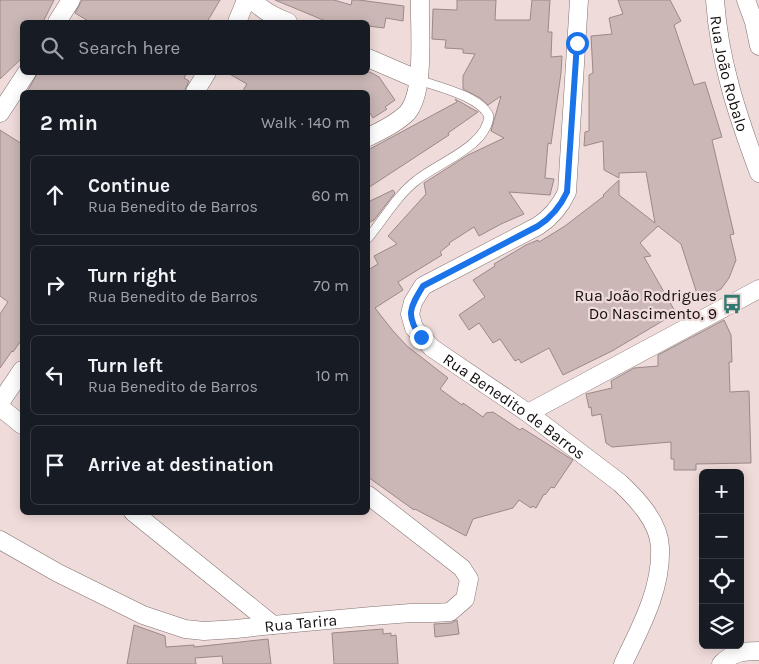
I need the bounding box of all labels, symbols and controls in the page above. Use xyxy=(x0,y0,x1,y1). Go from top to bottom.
street label: Rua João Robalo xyxy=(706,14,752,134)
search box xyxy=(20,20,370,75)
route start xyxy=(566,32,589,55)
icon: search xyxy=(38,34,66,62)
text: Search here xyxy=(78,37,180,59)
text: 2 min xyxy=(40,111,98,135)
text: Walk · 140 m xyxy=(261,113,350,132)
text: Continue xyxy=(88,175,170,197)
icon: ahead xyxy=(41,181,69,209)
text: 60 m xyxy=(312,186,349,205)
text: Rua Benedito de Barros xyxy=(88,197,258,216)
text: Turn right xyxy=(88,265,177,287)
icon: right xyxy=(41,271,69,299)
text: 70 m xyxy=(313,276,349,295)
place label: Rua João Rodrigues Do Nascimento, 9 xyxy=(574,286,717,323)
text: Rua Benedito de Barros xyxy=(88,287,258,306)
bus stop icon: Rua João Rodrigues Do Nascimento, 9 xyxy=(721,293,743,315)
route end xyxy=(410,326,433,349)
street label: Rua Benedito de Barros xyxy=(439,349,589,463)
text: Turn left xyxy=(88,355,163,377)
icon: left xyxy=(41,361,69,389)
text: 10 m xyxy=(315,366,349,385)
text: Rua Benedito de Barros xyxy=(88,377,258,396)
icon: arrive xyxy=(41,451,69,479)
text: Arrive at destination xyxy=(88,454,274,476)
map controls xyxy=(699,469,744,649)
button: + xyxy=(699,469,744,514)
button: − xyxy=(699,514,744,559)
button: locate xyxy=(699,559,744,604)
button: layers xyxy=(699,604,744,649)
street label: Rua Tarira xyxy=(264,610,338,636)

